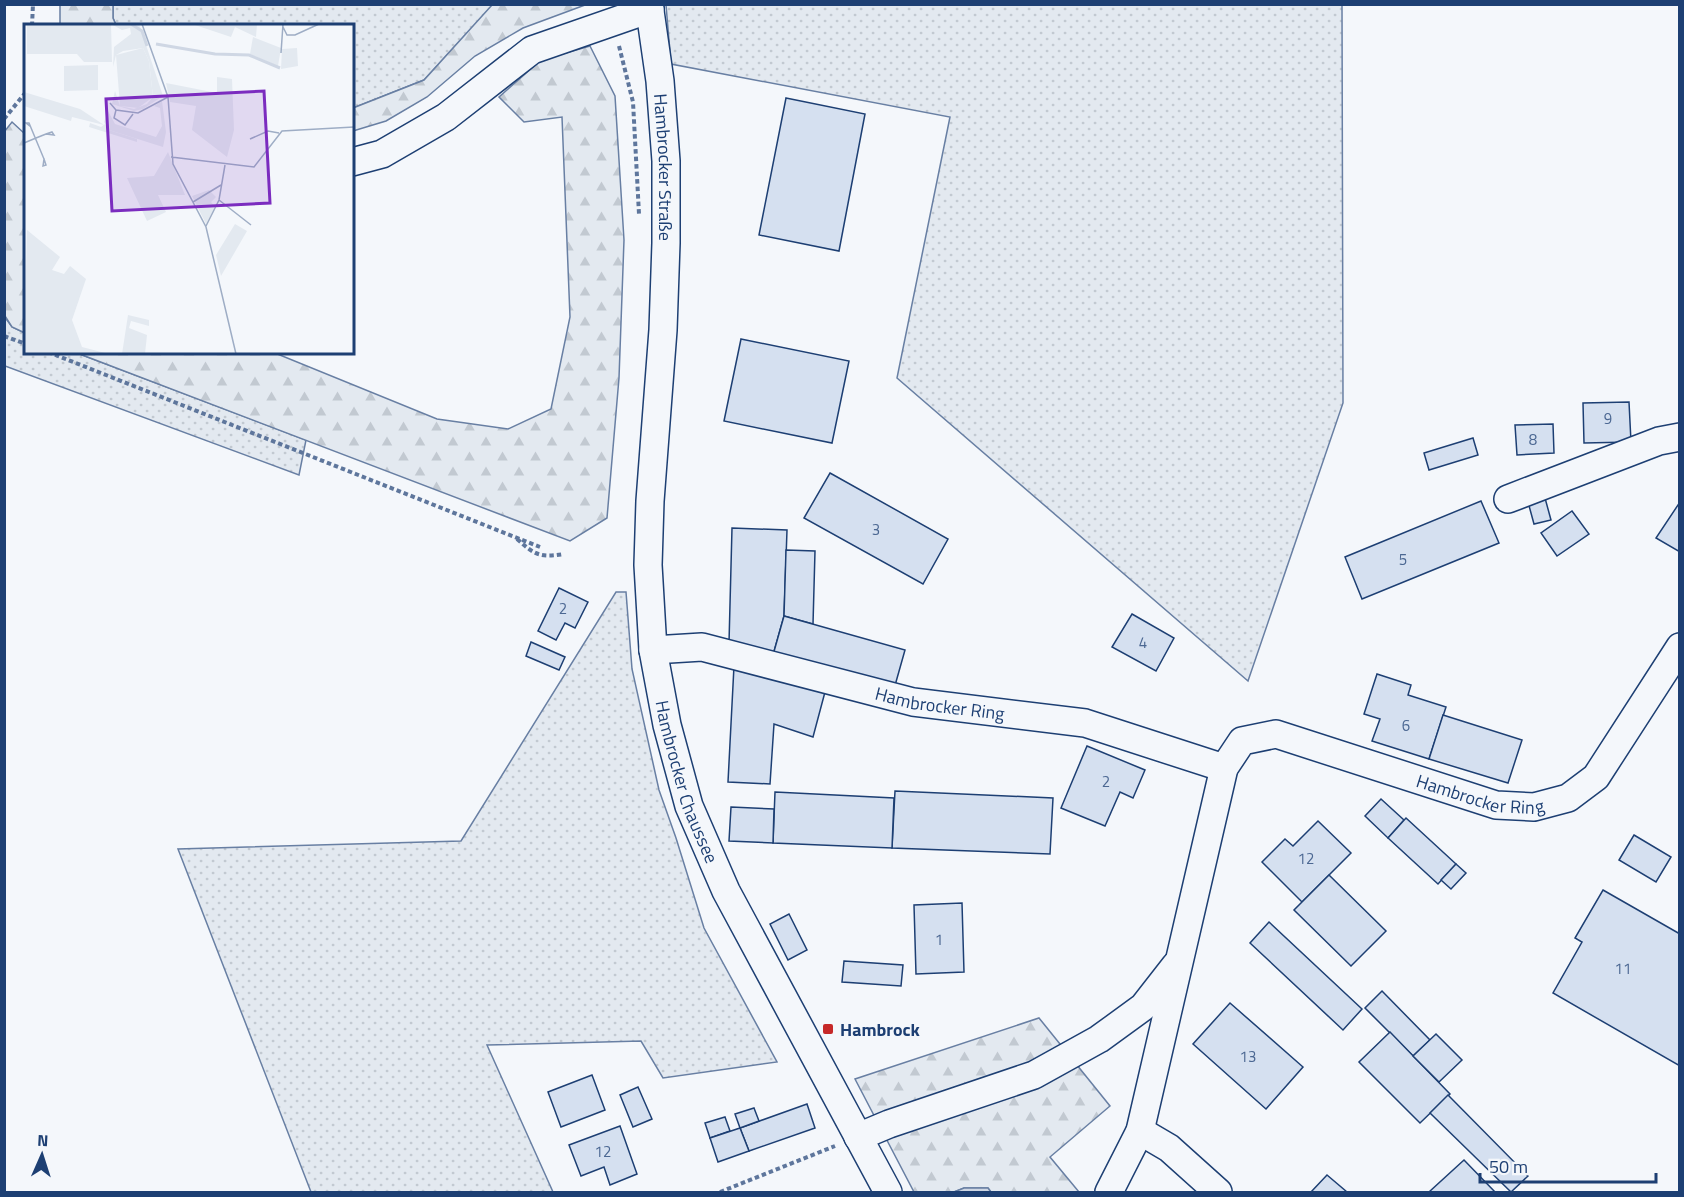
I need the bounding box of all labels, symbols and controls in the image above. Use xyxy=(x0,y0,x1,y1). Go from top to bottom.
inset map xyxy=(24,24,354,354)
street label: Hambrocker Straße xyxy=(647,92,680,241)
house number: 9 xyxy=(1604,407,1612,430)
house number: 8 xyxy=(1529,428,1537,451)
house number: 3 xyxy=(872,518,880,541)
house number: 5 xyxy=(1399,548,1407,571)
house number: 2 xyxy=(559,597,567,620)
house number: 4 xyxy=(1139,631,1147,654)
street label: Hambrocker Ring xyxy=(872,679,1006,727)
street label: Hambrocker Chaussee xyxy=(649,698,726,867)
house number: 6 xyxy=(1402,714,1410,737)
street label: Hambrocker Ring xyxy=(1413,767,1547,821)
house number: 2 xyxy=(1102,770,1110,793)
house number: 12 xyxy=(1298,847,1314,870)
house number: 1 xyxy=(935,928,943,951)
house number: 11 xyxy=(1615,957,1631,980)
place label: Hambrock xyxy=(840,1016,921,1043)
marker: Hambrock xyxy=(821,1022,835,1036)
house number: 13 xyxy=(1240,1045,1256,1068)
north arrow xyxy=(12,1125,72,1185)
text: N xyxy=(37,1128,49,1152)
house number: 12 xyxy=(595,1140,611,1163)
scale bar xyxy=(1480,1146,1656,1184)
text: 50 m xyxy=(1489,1153,1528,1180)

